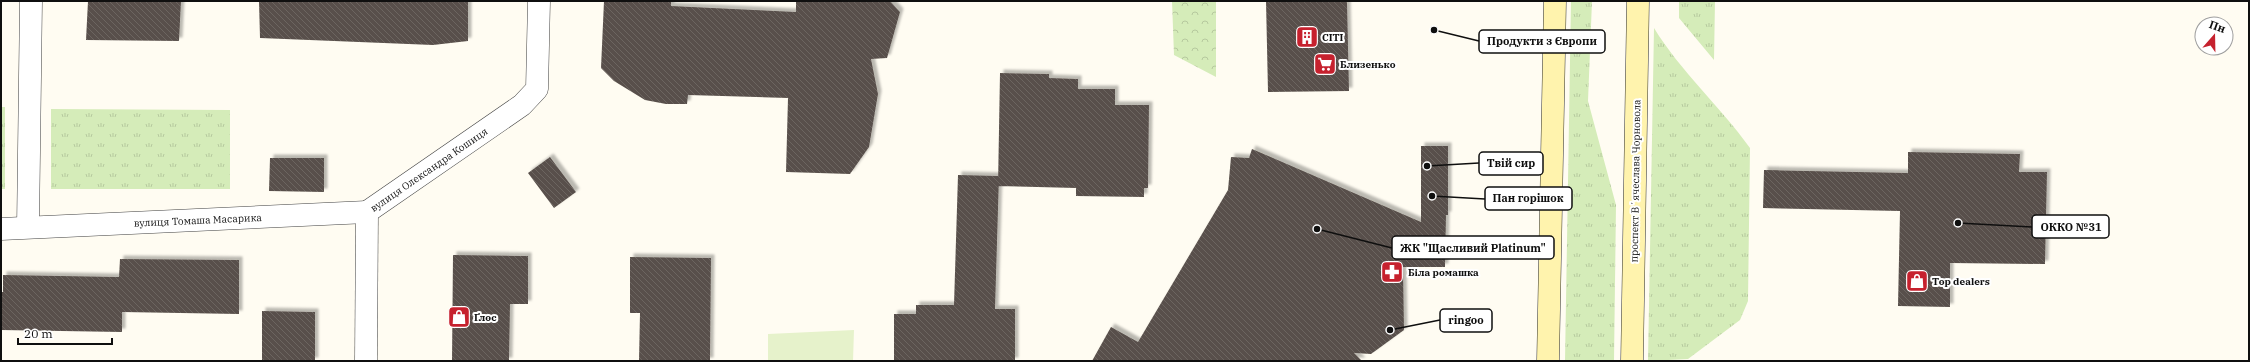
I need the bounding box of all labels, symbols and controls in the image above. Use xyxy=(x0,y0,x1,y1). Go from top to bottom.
north arrow xyxy=(2194,16,2234,56)
text: Пн xyxy=(2207,17,2228,36)
building icon: CITI xyxy=(1294,24,1320,50)
callout: Продукти з Європи xyxy=(1479,30,1605,53)
place label: CITI xyxy=(1322,31,1344,44)
text: Продукти з Європи xyxy=(1487,34,1597,48)
supermarket icon: Близенько xyxy=(1312,51,1338,77)
place label: Близенько xyxy=(1340,58,1396,71)
street label: проспект Вʼячеслава Чорновола xyxy=(1628,99,1643,263)
street label: вулиця Олександра Кошиця xyxy=(368,125,490,215)
callout: Твій сир xyxy=(1479,152,1543,175)
text: Твій сир xyxy=(1487,156,1535,170)
callout: Пан горішок xyxy=(1485,187,1572,210)
text: Пан горішок xyxy=(1492,191,1564,205)
street label: вулиця Томаша Масарика xyxy=(134,211,263,230)
callout: ОККО №31 xyxy=(2032,215,2109,238)
text: ОККО №31 xyxy=(2040,220,2102,234)
callout: ЖК "Щасливий Platinum" xyxy=(1392,236,1554,259)
text: ЖК "Щасливий Platinum" xyxy=(1400,241,1546,255)
pharmacy icon: Біла ромашка xyxy=(1379,259,1405,285)
place label: Біла ромашка xyxy=(1408,266,1479,279)
shop icon: Top dealers xyxy=(1904,268,1930,294)
place label: Top dealers xyxy=(1932,275,1990,288)
shop icon: Ґлос xyxy=(446,304,472,330)
callout: ringoo xyxy=(1440,309,1492,332)
place label: Ґлос xyxy=(474,311,497,324)
text: ringoo xyxy=(1448,313,1484,327)
scale bar xyxy=(18,320,112,346)
text: 20 m xyxy=(24,326,53,341)

